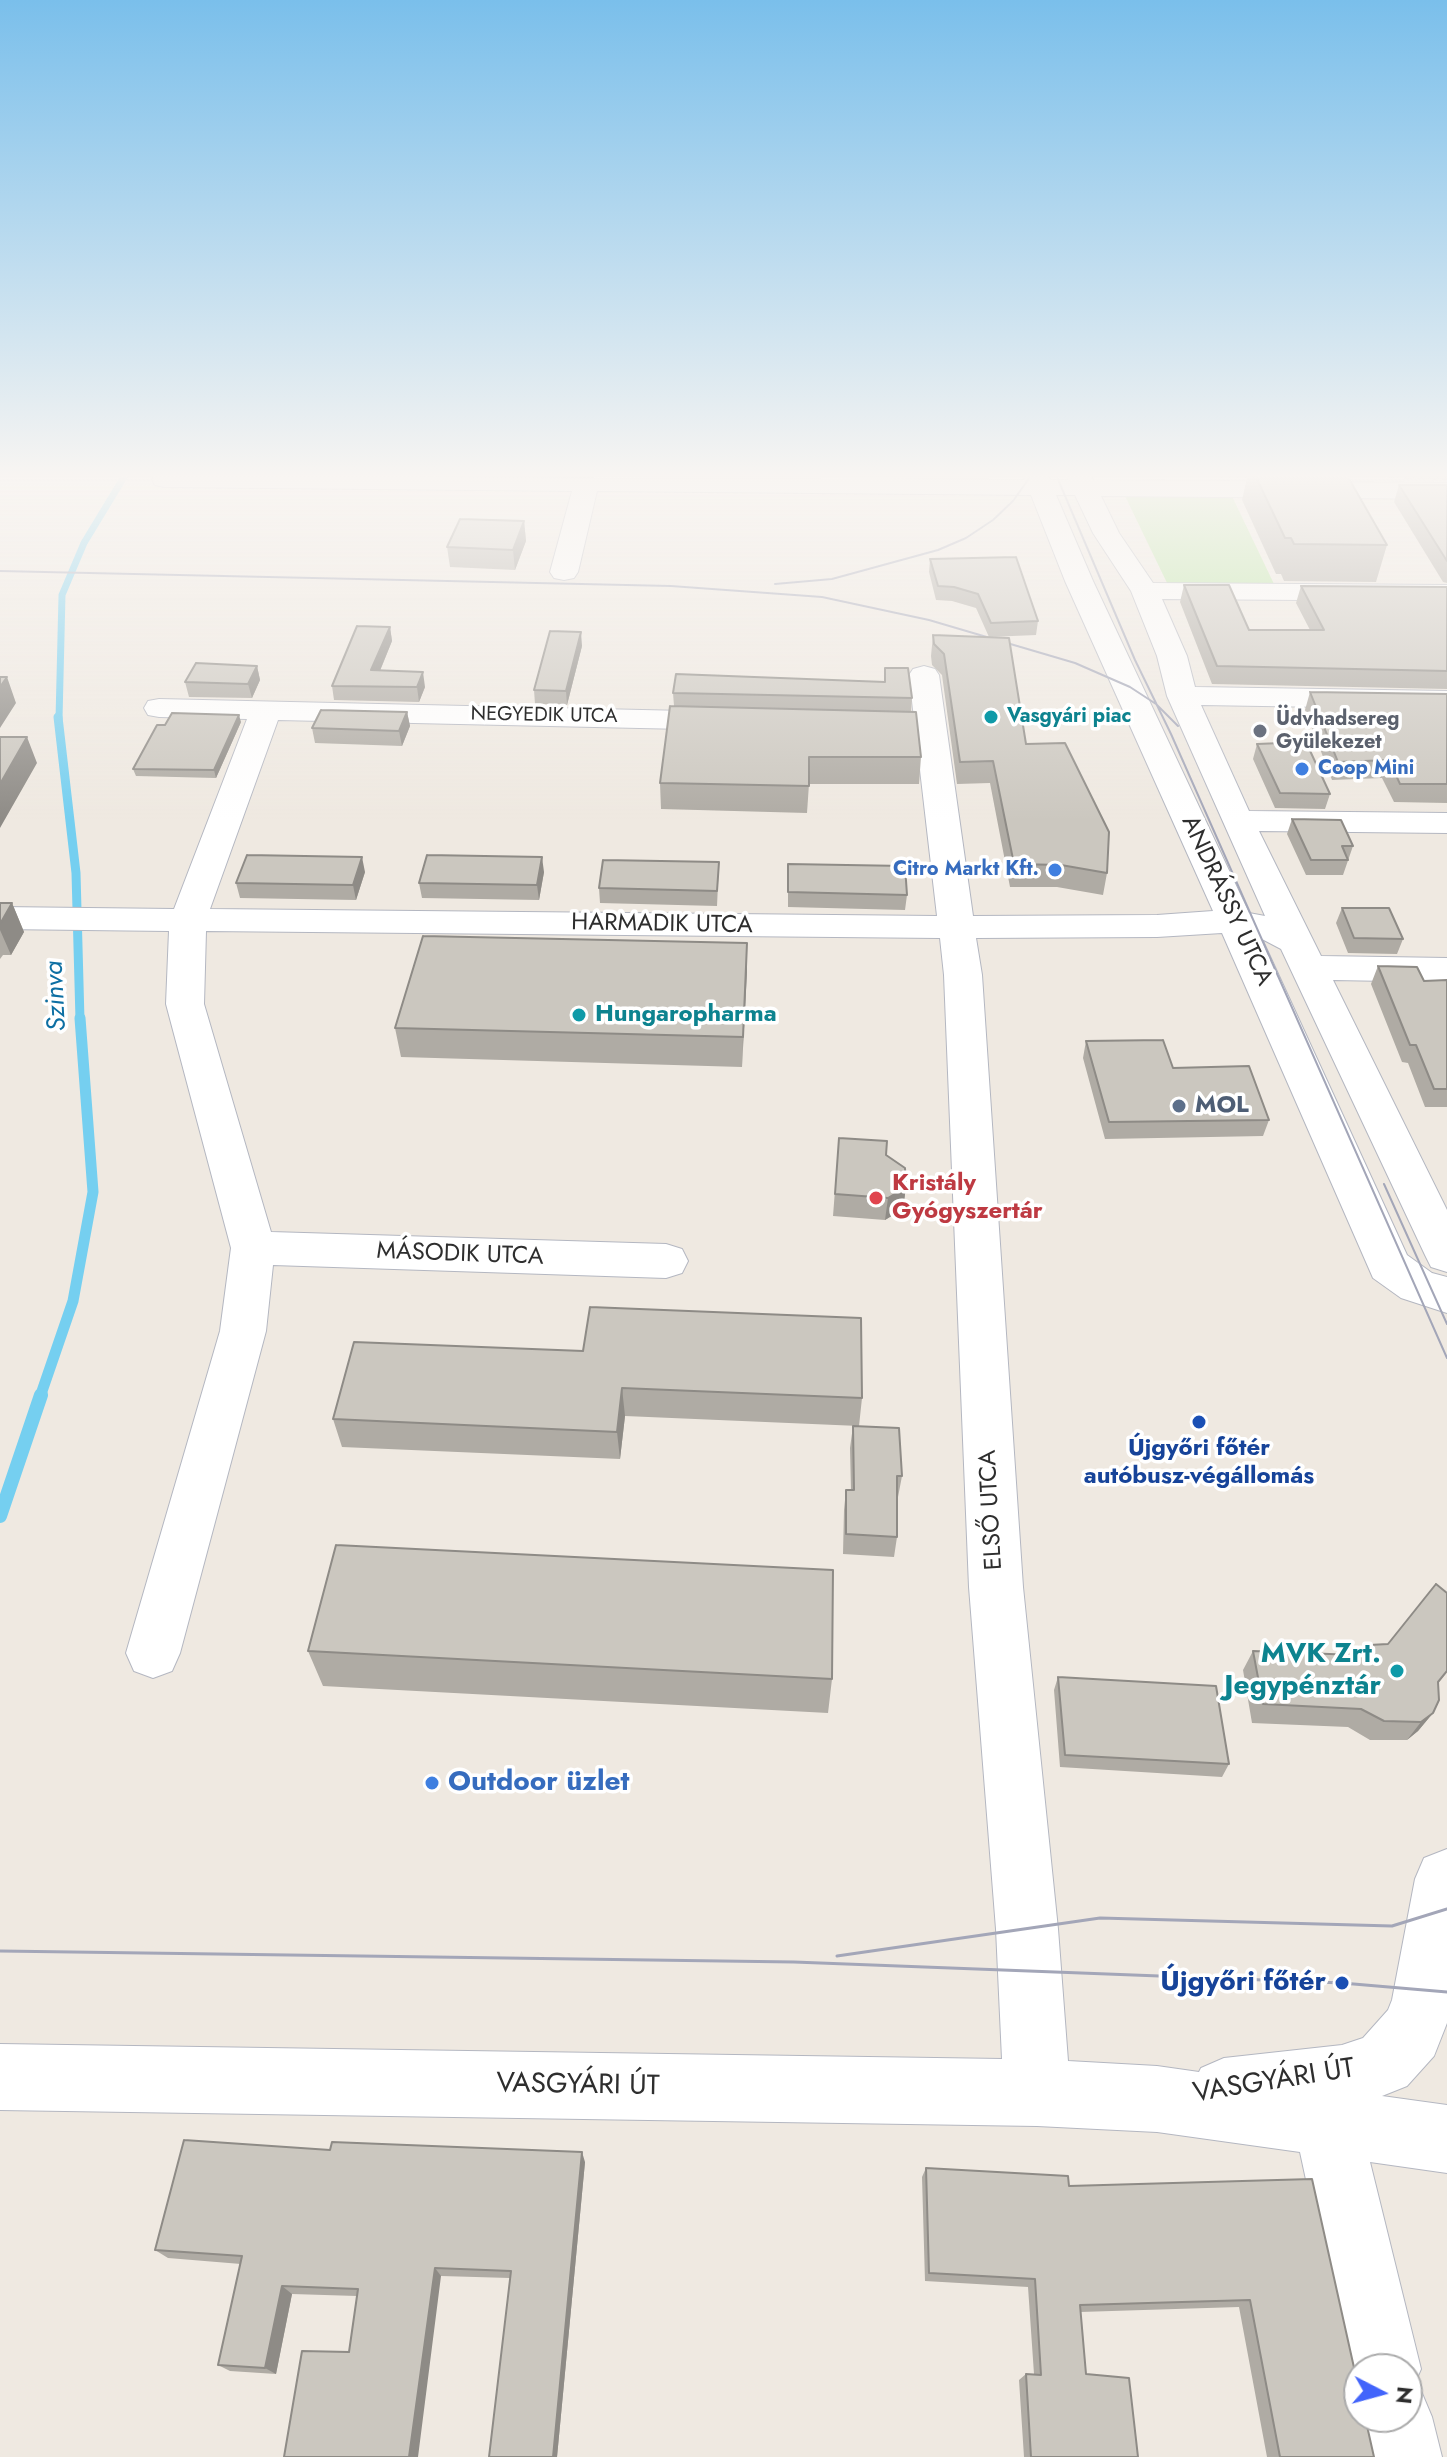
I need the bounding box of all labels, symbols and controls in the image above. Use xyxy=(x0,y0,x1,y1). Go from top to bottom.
street label: NEGYEDIK UTCA xyxy=(470,703,618,729)
place label: Vasgyári piac xyxy=(1007,705,1131,729)
marker: Vasgyári piac xyxy=(982,708,1000,726)
place label: Üdvhadsereg Gyülekezet xyxy=(1276,708,1400,755)
marker: Üdvhadsereg Gyülekezet xyxy=(1251,722,1269,740)
place label: Coop Mini xyxy=(1318,757,1414,781)
marker: Coop Mini xyxy=(1293,760,1311,778)
street label: ANDRÁSSY UTCA xyxy=(1174,812,1278,990)
place label: Citro Markt Kft. xyxy=(893,858,1039,882)
marker: Citro Markt Kft. xyxy=(1046,861,1064,879)
street label: HARMADIK UTCA xyxy=(571,909,753,941)
water label: Szinva xyxy=(40,960,74,1032)
place label: Hungaropharma xyxy=(595,1001,777,1029)
marker: Hungaropharma xyxy=(570,1006,588,1024)
place label: MOL xyxy=(1195,1092,1249,1120)
marker: MOL xyxy=(1170,1097,1188,1115)
place label: Kristály Gyógyszertár xyxy=(892,1170,1043,1226)
marker: Kristály Gyógyszertár xyxy=(867,1189,885,1207)
street label: MÁSODIK UTCA xyxy=(376,1238,544,1272)
marker: Újgyőri főtér autóbusz-végállomás xyxy=(1190,1413,1208,1431)
place label: Újgyőri főtér autóbusz-végállomás xyxy=(1084,1435,1314,1491)
street label: ELSŐ UTCA xyxy=(974,1449,1010,1571)
place label: MVK Zrt. Jegypénztár xyxy=(1224,1638,1381,1704)
marker: MVK Zrt. Jegypénztár xyxy=(1388,1662,1406,1680)
place label: Outdoor üzlet xyxy=(448,1766,629,1800)
marker: Outdoor üzlet xyxy=(423,1774,441,1792)
place label: Újgyőri főtér xyxy=(1160,1966,1326,2000)
marker: Újgyőri főtér xyxy=(1333,1974,1351,1992)
street label: VASGYÁRI ÚT xyxy=(1191,2053,1357,2111)
street label: VASGYÁRI ÚT xyxy=(496,2068,660,2104)
north arrow xyxy=(1343,2353,1423,2433)
text: N xyxy=(1388,2385,1422,2406)

